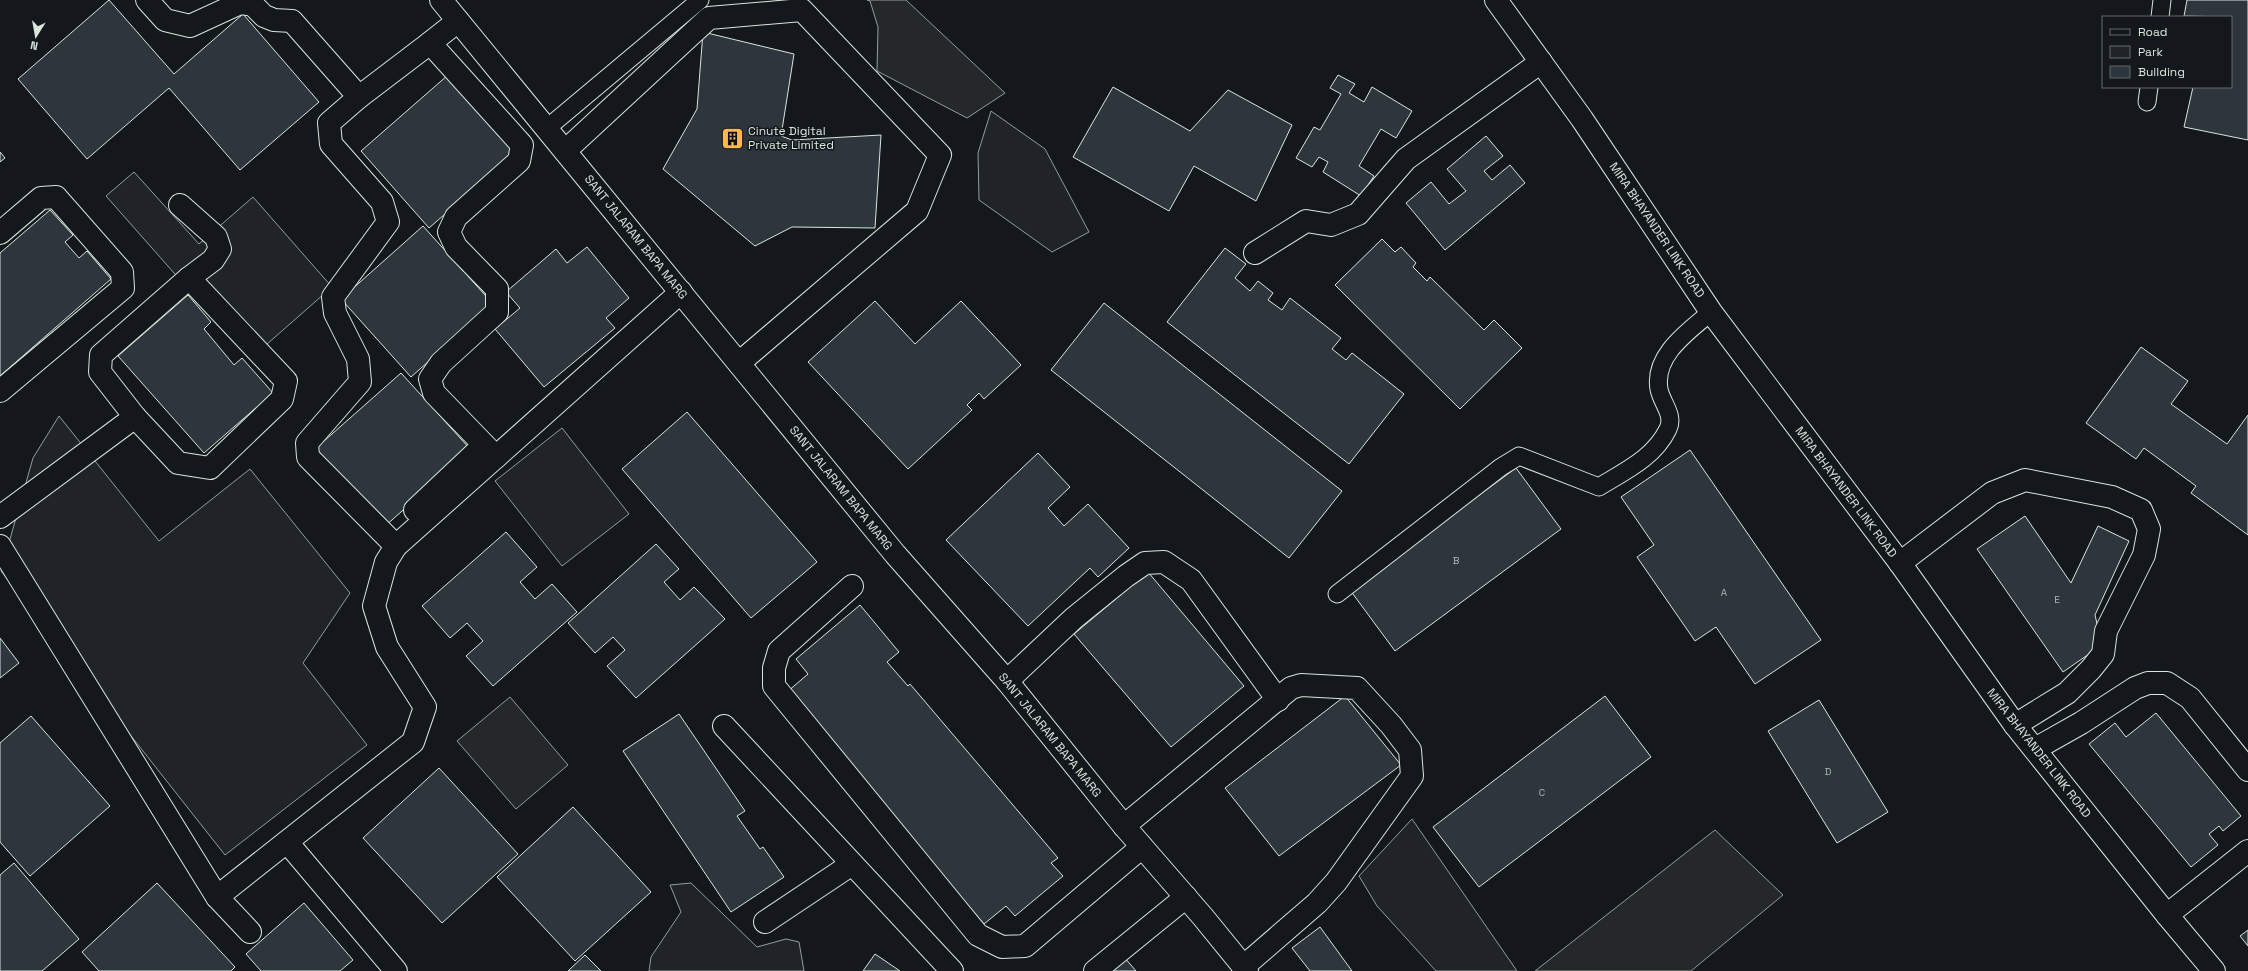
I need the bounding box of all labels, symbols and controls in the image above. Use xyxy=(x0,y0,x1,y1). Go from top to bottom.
north arrow xyxy=(16,16,56,56)
legend xyxy=(2102,16,2232,88)
text: Road xyxy=(2138,24,2167,40)
text: N xyxy=(29,38,39,53)
text: Park xyxy=(2138,44,2163,60)
text: Building xyxy=(2138,64,2185,80)
place label: Cinute Digital Private Limited xyxy=(748,123,834,153)
building icon: Cinute Digital Private Limited xyxy=(720,125,746,151)
street label: MIRA BHAYANDER LINK ROAD xyxy=(1606,159,1708,301)
street label: SANT JALARAM BAPA MARG xyxy=(581,172,691,303)
street label: SANT JALARAM BAPA MARG xyxy=(786,423,896,554)
street label: MIRA BHAYANDER LINK ROAD xyxy=(1791,423,1901,561)
house number: B xyxy=(1453,554,1460,567)
house number: A xyxy=(1721,586,1728,599)
house number: E xyxy=(2054,593,2060,606)
street label: SANT JALARAM BAPA MARG xyxy=(995,670,1105,801)
street label: MIRA BHAYANDER LINK ROAD xyxy=(1983,685,2095,821)
house number: D xyxy=(1825,765,1832,778)
house number: C xyxy=(1539,786,1545,799)

